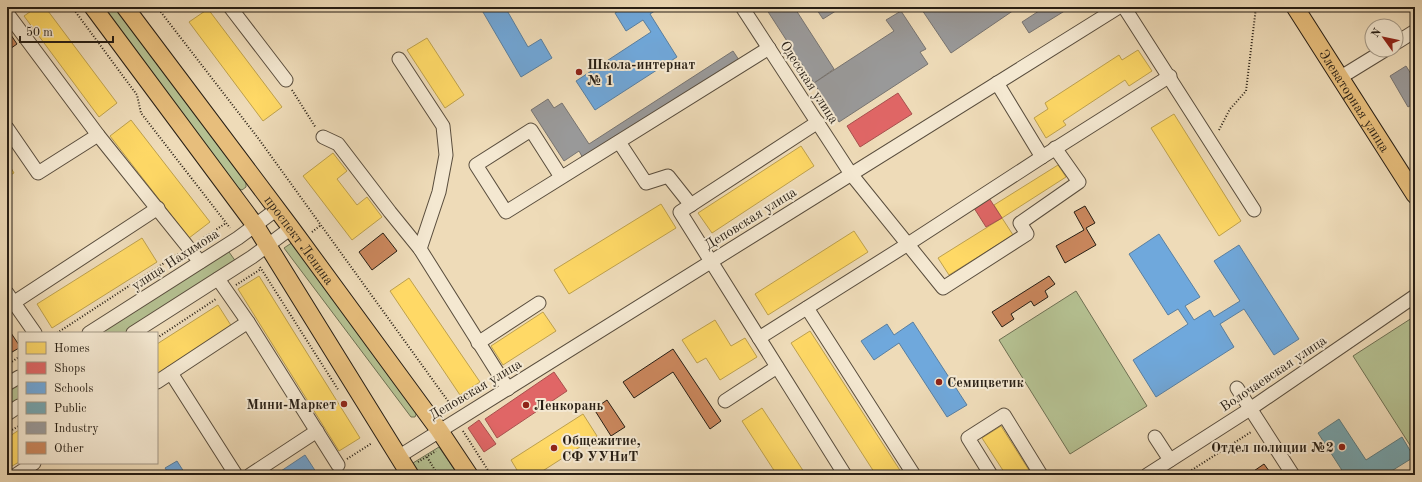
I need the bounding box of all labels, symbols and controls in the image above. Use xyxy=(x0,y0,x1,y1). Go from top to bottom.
scale bar xyxy=(20,18,113,44)
north arrow xyxy=(1364,18,1404,58)
text: 50 m xyxy=(26,26,53,39)
text: N xyxy=(1370,26,1384,40)
street label: Одесская улица xyxy=(777,39,841,126)
street label: Элеваторная улица xyxy=(1316,47,1392,155)
place label: Школа-интернат № 1 xyxy=(587,58,695,88)
marker: Школа-интернат № 1 xyxy=(574,67,584,77)
street label: Деповская улица xyxy=(702,185,799,253)
street label: проспект Ленина xyxy=(261,193,336,288)
street label: улица Нахимова xyxy=(129,226,222,293)
legend xyxy=(18,332,158,464)
street label: Волочаевская улица xyxy=(1218,333,1329,415)
text: Homes xyxy=(54,343,90,355)
street label: Деповская улица xyxy=(427,357,524,423)
text: Shops xyxy=(54,363,85,375)
place label: Семицветик xyxy=(947,376,1024,390)
marker: Семицветик xyxy=(934,377,944,387)
text: Schools xyxy=(54,383,94,395)
place label: Мини-Маркет xyxy=(246,398,336,412)
marker: Мини-Маркет xyxy=(339,399,349,409)
place label: Ленкорань xyxy=(534,399,603,413)
marker: Ленкорань xyxy=(521,400,531,410)
text: Public xyxy=(54,403,86,415)
text: Industry xyxy=(54,423,99,435)
place label: Общежитие, СФ УУНиТ xyxy=(562,434,641,464)
place label: Отдел полиции №2 xyxy=(1211,441,1334,455)
marker: Отдел полиции №2 xyxy=(1337,442,1347,452)
text: Other xyxy=(54,443,84,455)
marker: Общежитие, СФ УУНиТ xyxy=(549,443,559,453)

